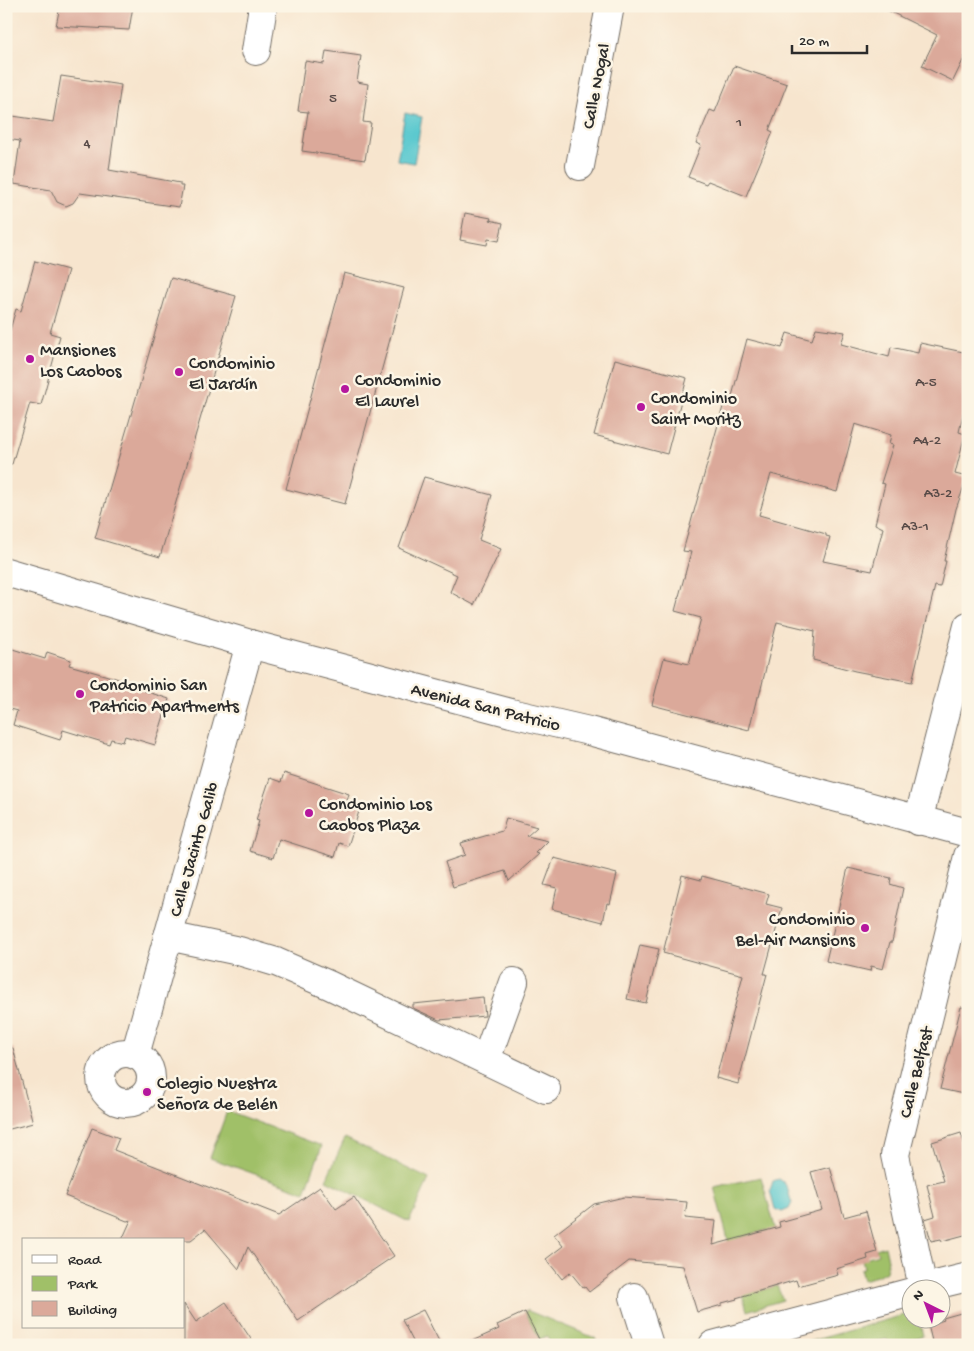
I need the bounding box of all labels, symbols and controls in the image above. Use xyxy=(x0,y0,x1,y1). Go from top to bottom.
scale bar xyxy=(792,22,866,54)
text: 20 m xyxy=(799,33,829,51)
street label: Calle Nogal xyxy=(579,42,616,131)
house number: 5 xyxy=(329,90,337,108)
house number: 1 xyxy=(735,114,742,132)
house number: 4 xyxy=(83,135,91,153)
place label: Mansiones Los Caobos xyxy=(40,341,123,383)
marker: Mansiones Los Caobos xyxy=(24,353,36,365)
place label: Condominio El Jardín xyxy=(189,354,275,396)
marker: Condominio El Jardín xyxy=(173,366,185,378)
place label: Condominio El Laurel xyxy=(355,371,441,413)
house number: A-5 xyxy=(915,374,937,392)
marker: Condominio El Laurel xyxy=(339,383,351,395)
place label: Condominio Saint Moritz xyxy=(651,389,742,431)
marker: Condominio Saint Moritz xyxy=(635,401,647,413)
house number: A4-2 xyxy=(913,432,941,450)
house number: A3-2 xyxy=(924,485,952,503)
house number: A3-1 xyxy=(901,518,929,536)
place label: Condominio San Patricio Apartments xyxy=(89,676,240,718)
street label: Avenida San Patricio xyxy=(409,680,562,737)
marker: Condominio San Patricio Apartments xyxy=(74,688,86,700)
street label: Calle Jacinto Galib xyxy=(166,780,225,919)
place label: Condominio Los Caobos Plaza xyxy=(319,795,433,837)
marker: Condominio Los Caobos Plaza xyxy=(303,807,315,819)
place label: Condominio Bel-Air Mansions xyxy=(735,910,856,952)
marker: Condominio Bel-Air Mansions xyxy=(859,922,871,934)
street label: Calle Belfast xyxy=(896,1023,939,1120)
place label: Colegio Nuestra Señora de Belén xyxy=(157,1074,278,1116)
marker: Colegio Nuestra Señora de Belén xyxy=(141,1086,153,1098)
legend xyxy=(22,1238,185,1328)
text: Road xyxy=(68,1252,102,1270)
text: Park xyxy=(67,1276,98,1294)
north arrow xyxy=(902,1278,952,1328)
text: N xyxy=(910,1287,928,1306)
text: Building xyxy=(67,1302,117,1320)

